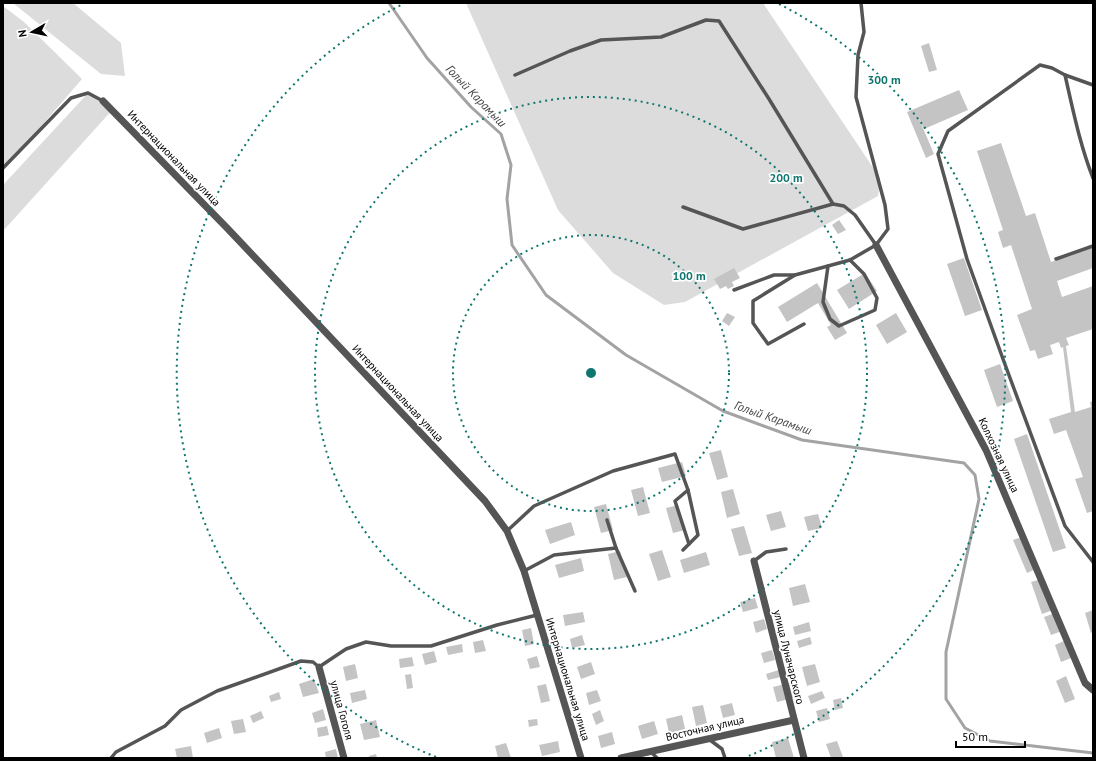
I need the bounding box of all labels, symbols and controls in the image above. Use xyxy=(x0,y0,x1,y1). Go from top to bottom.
north arrow xyxy=(12,12,52,52)
text: N xyxy=(15,29,30,38)
water label: Голый Карамыш xyxy=(443,61,510,130)
text: 300 m xyxy=(867,72,901,87)
street label: Интернациональная улица xyxy=(124,107,224,209)
text: 200 m xyxy=(769,170,803,185)
text: 100 m xyxy=(672,268,706,283)
street label: Интернациональная улица xyxy=(349,341,447,445)
centre of rings xyxy=(584,366,598,380)
water label: Голый Карамыш xyxy=(732,397,814,438)
street label: Колхозная улица xyxy=(976,415,1022,495)
street label: улица Луначарского xyxy=(771,608,808,706)
street label: Интернациональная улица xyxy=(543,616,593,742)
street label: улица Гоголя xyxy=(327,679,357,741)
street label: Восточная улица xyxy=(664,712,746,744)
scale bar xyxy=(956,723,1025,749)
text: 50 m xyxy=(962,729,988,744)

